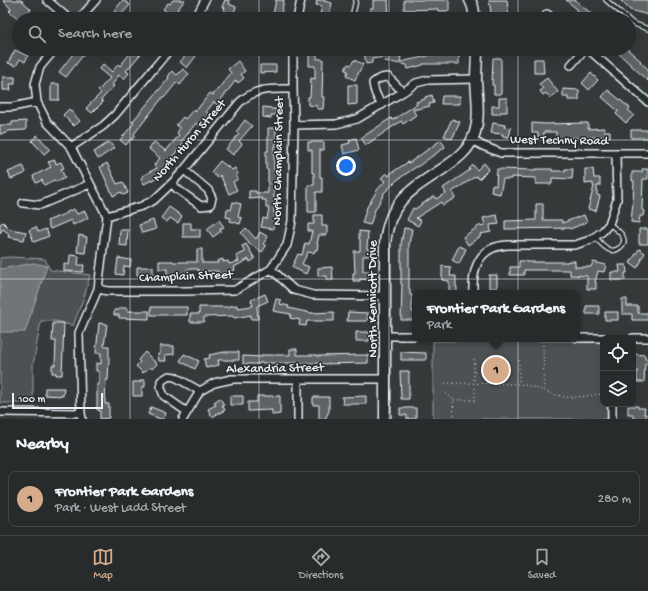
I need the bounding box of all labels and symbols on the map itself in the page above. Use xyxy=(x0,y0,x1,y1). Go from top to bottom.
street label: North Champlain Street xyxy=(270,95,288,226)
street label: North Huron Street xyxy=(150,96,231,185)
street label: West Techny Road xyxy=(510,133,610,149)
your location xyxy=(336,156,356,176)
street label: North Kennicott Drive xyxy=(366,240,381,358)
street label: Champlain Street xyxy=(139,268,235,286)
pin: 1 xyxy=(483,355,509,385)
street label: Alexandria Street xyxy=(226,361,326,377)
scale bar xyxy=(12,391,103,410)

